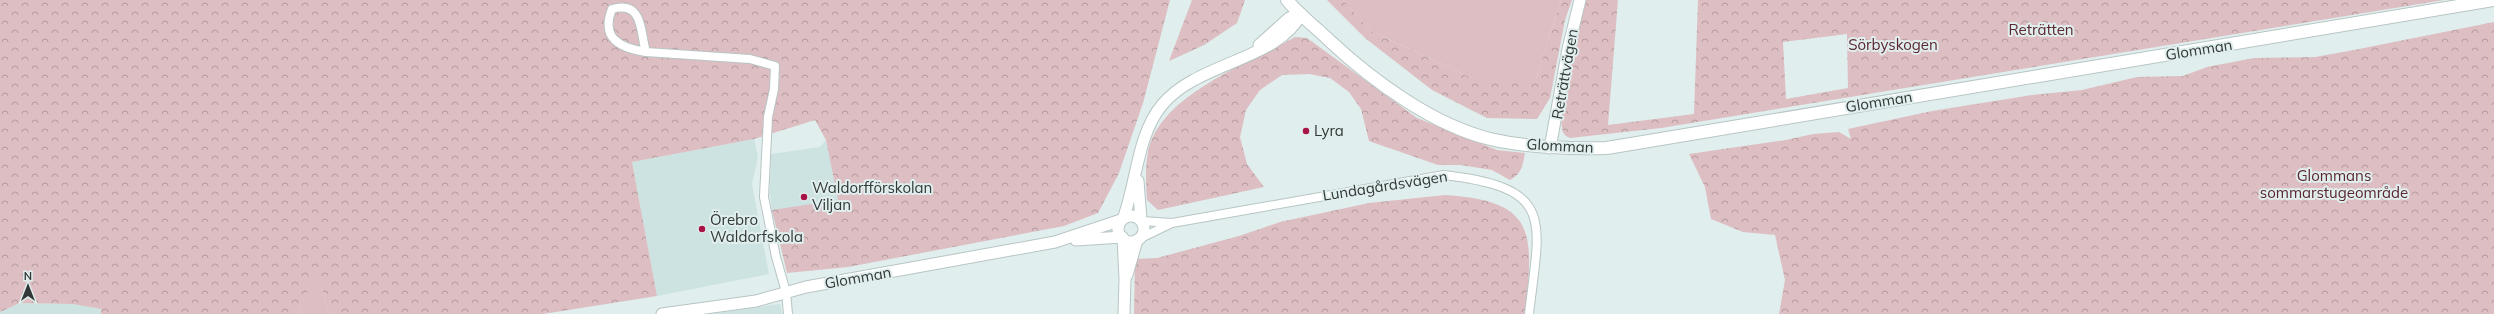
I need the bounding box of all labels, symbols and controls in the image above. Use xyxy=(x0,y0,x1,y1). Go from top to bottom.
park label: Reträtten xyxy=(2008,20,2074,39)
street label: Reträttvägen xyxy=(1547,27,1582,121)
park label: Sörbyskogen xyxy=(1848,35,1938,54)
street label: Glomman xyxy=(2164,35,2234,64)
street label: Glomman xyxy=(1844,87,1914,116)
place label: Lyra xyxy=(1314,121,1344,140)
marker: Lyra xyxy=(1301,126,1311,136)
street label: Glomman xyxy=(1526,134,1594,157)
street label: Lundagårdsvägen xyxy=(1321,166,1449,205)
park label: Glommans sommarstugeområde xyxy=(2260,166,2408,202)
place label: Waldorfförskolan Viljan xyxy=(812,178,932,214)
marker: Waldorfförskolan Viljan xyxy=(799,192,809,202)
place label: Örebro Waldorfskola xyxy=(710,210,803,246)
marker: Örebro Waldorfskola xyxy=(697,224,707,234)
street label: Glomman xyxy=(823,262,893,293)
north arrow xyxy=(8,266,48,306)
text: N xyxy=(24,269,32,283)

